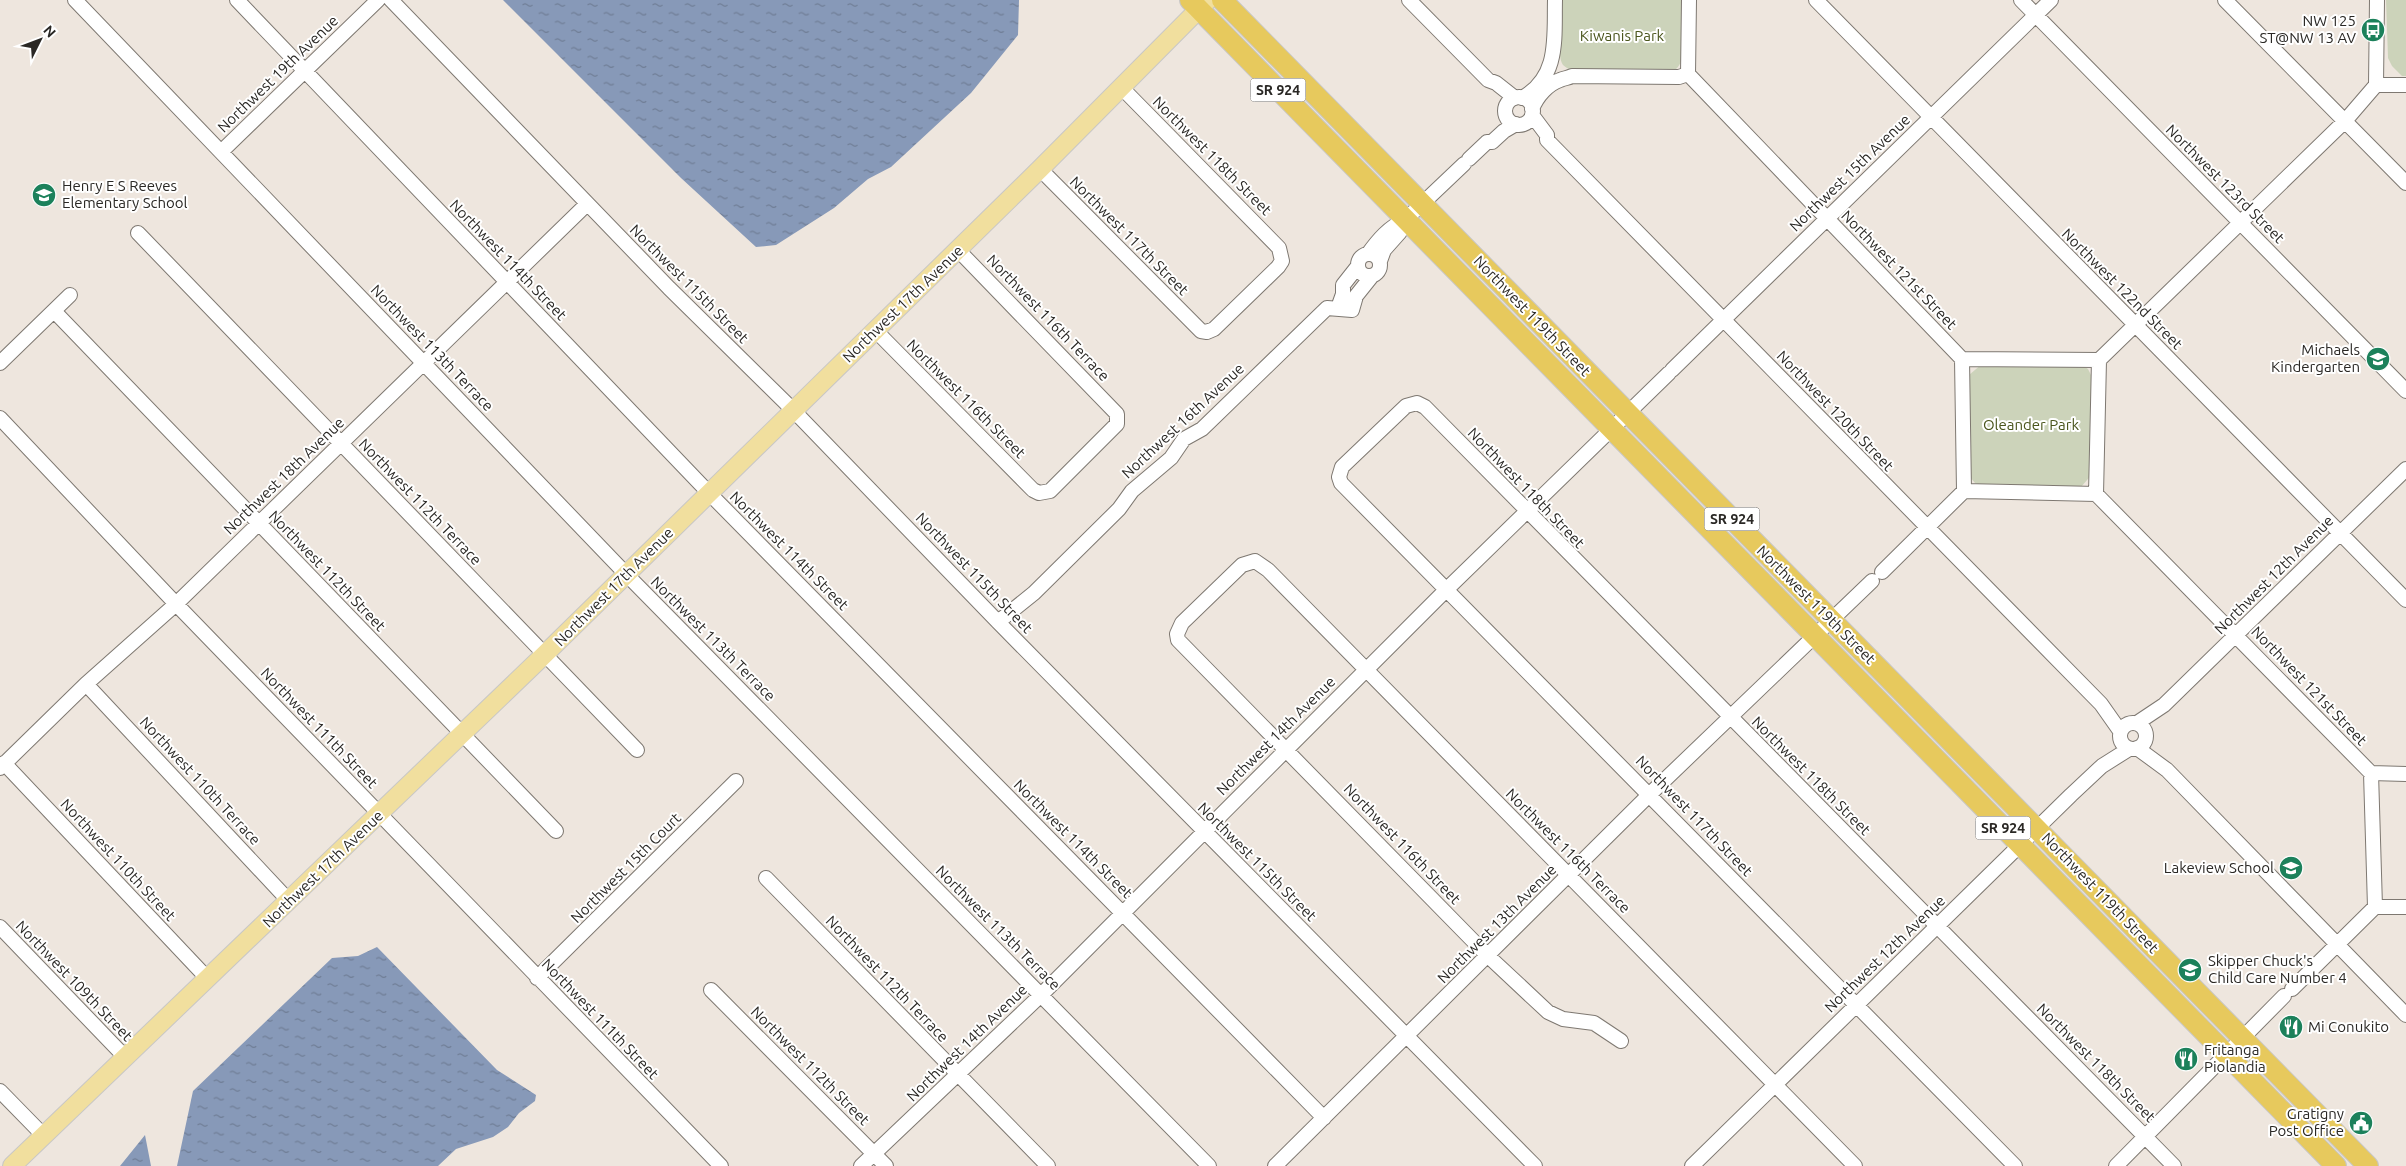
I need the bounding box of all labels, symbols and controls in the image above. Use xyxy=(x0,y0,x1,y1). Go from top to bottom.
street label: Northwest 19th Avenue xyxy=(214,12,341,136)
place label: NW 125 ST@NW 13 AV xyxy=(2259,12,2356,46)
north arrow xyxy=(15,15,65,65)
bus stop icon: NW 125 ST@NW 13 AV xyxy=(2360,17,2386,43)
text: N xyxy=(40,22,59,41)
park label: Kiwanis Park xyxy=(1580,27,1665,44)
road number: SR 924 xyxy=(1250,78,1306,102)
street label: Northwest 118th Street xyxy=(1150,93,1275,218)
street label: Northwest 15th Avenue xyxy=(1786,111,1913,235)
street label: Northwest 123rd Street xyxy=(2163,121,2288,246)
street label: Northwest 117th Street xyxy=(1067,173,1192,298)
place label: Henry E S Reeves Elementary School xyxy=(62,177,188,211)
school or university icon: Henry E S Reeves Elementary School xyxy=(31,182,57,208)
street label: Northwest 114th Street xyxy=(446,196,570,323)
street label: Northwest 121st Street xyxy=(1838,207,1961,333)
street label: Northwest 115th Street xyxy=(627,221,752,346)
street label: Northwest 122nd Street xyxy=(2059,225,2186,352)
street label: Northwest 17th Avenue xyxy=(839,242,966,366)
street label: Northwest 116th Terrace xyxy=(984,251,1113,384)
street label: Northwest 119th Street xyxy=(1470,252,1594,379)
street label: Northwest 113th Terrace xyxy=(368,281,497,414)
street label: Northwest 116th Street xyxy=(904,336,1029,461)
place label: Michaels Kindergarten xyxy=(2271,341,2360,375)
school or university icon: Michaels Kindergarten xyxy=(2365,346,2391,372)
street label: Northwest 120th Street xyxy=(1773,347,1897,474)
street label: Northwest 16th Avenue xyxy=(1118,360,1247,482)
street label: Northwest 18th Avenue xyxy=(220,414,347,538)
park label: Oleander Park xyxy=(1983,416,2079,433)
street label: Northwest 118th Street xyxy=(1464,424,1588,551)
street label: Northwest 112th Terrace xyxy=(356,435,485,568)
street label: Northwest 114th Street xyxy=(727,488,852,613)
street label: Northwest 112th Street xyxy=(265,507,389,634)
road number: SR 924 xyxy=(1704,508,1760,530)
street label: Northwest 115th Street xyxy=(912,509,1036,636)
street label: Northwest 12th Avenue xyxy=(2211,512,2336,637)
street label: Northwest 17th Avenue xyxy=(551,524,676,649)
street label: Northwest 119th Street xyxy=(1754,542,1879,667)
street label: Northwest 113th Terrace xyxy=(648,573,779,704)
street label: Northwest 121st Street xyxy=(2248,623,2371,749)
street label: Northwest 111th Street xyxy=(257,664,381,791)
street label: Northwest 14th Avenue xyxy=(1213,673,1338,798)
street label: Northwest 110th Terrace xyxy=(137,713,264,848)
street label: Northwest 118th Street xyxy=(1749,713,1874,838)
street label: Northwest 117th Street xyxy=(1632,752,1756,879)
street label: Northwest 114th Street xyxy=(1011,776,1136,901)
street label: Northwest 116th Street xyxy=(1340,780,1464,907)
street label: Northwest 116th Terrace xyxy=(1503,785,1634,916)
street label: Northwest 110th Street xyxy=(57,795,179,924)
street label: Northwest 115th Street xyxy=(1195,799,1320,924)
street label: Northwest 17th Avenue xyxy=(259,807,386,931)
street label: Northwest 15th Court xyxy=(567,809,684,926)
road number: SR 924 xyxy=(1976,816,2030,840)
street label: Northwest 119th Street xyxy=(2038,829,2162,956)
school or university icon: Lakeview School xyxy=(2278,855,2304,881)
place label: Lakeview School xyxy=(2164,859,2274,876)
street label: Northwest 13th Avenue xyxy=(1434,861,1559,986)
street label: Northwest 113th Terrace xyxy=(933,862,1064,993)
street label: Northwest 12th Avenue xyxy=(1821,892,1948,1016)
street label: Northwest 112th Terrace xyxy=(823,912,952,1045)
street label: Northwest 109th Street xyxy=(12,917,136,1044)
place label: Skipper Chuck's Child Care Number 4 xyxy=(2208,952,2347,986)
street label: Northwest 111th Street xyxy=(538,955,662,1082)
school or university icon: Skipper Chuck's Child Care Number 4 xyxy=(2177,957,2203,983)
street label: Northwest 14th Avenue xyxy=(903,981,1030,1105)
street label: Northwest 118th Street xyxy=(2034,1000,2159,1125)
street label: Northwest 112th Street xyxy=(748,1003,873,1128)
restaurant icon: Mi Conukito xyxy=(2278,1014,2304,1040)
place label: Mi Conukito xyxy=(2308,1018,2389,1035)
place label: Fritanga Piolandia xyxy=(2204,1041,2266,1075)
restaurant icon: Fritanga Piolandia xyxy=(2173,1046,2199,1072)
place label: Gratigny Post Office xyxy=(2269,1105,2344,1139)
public building icon: Gratigny Post Office xyxy=(2348,1110,2374,1136)

